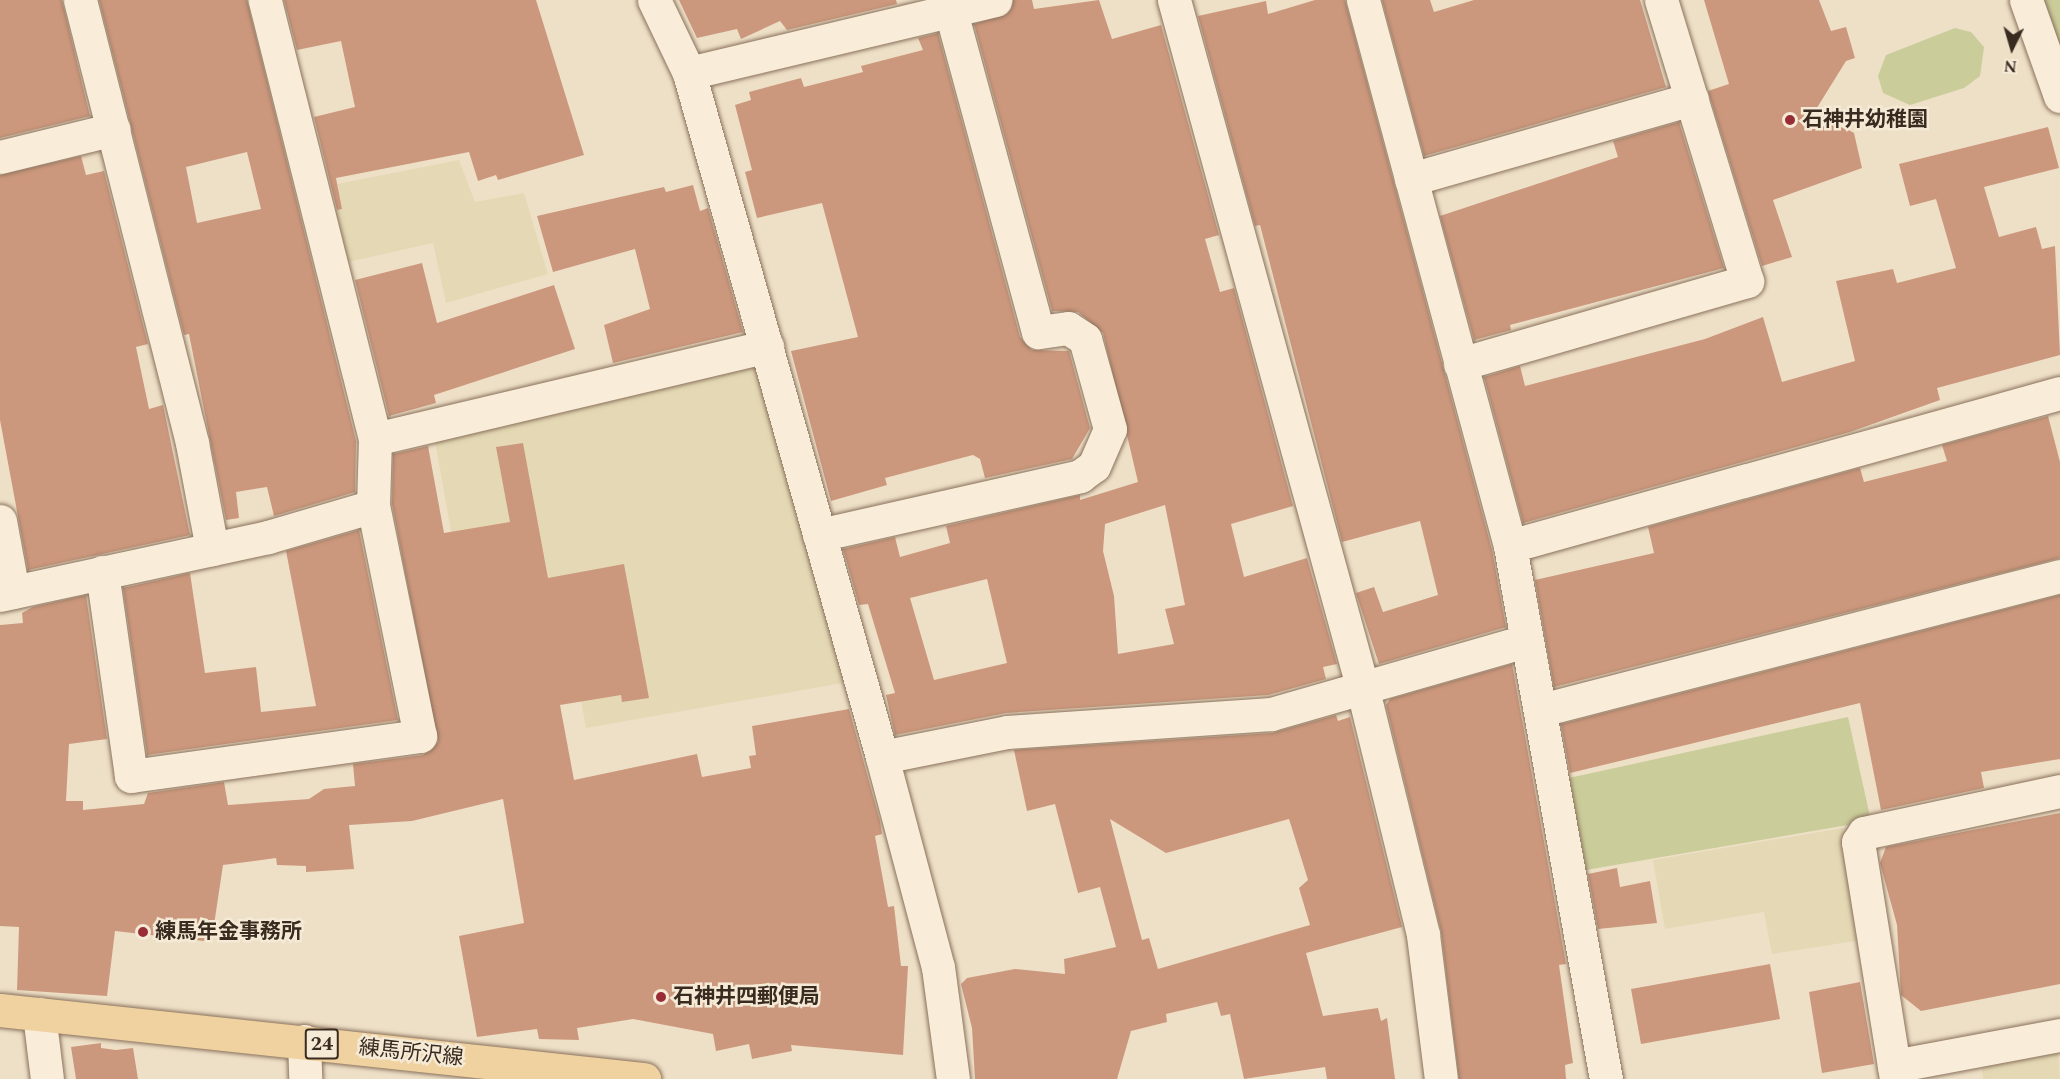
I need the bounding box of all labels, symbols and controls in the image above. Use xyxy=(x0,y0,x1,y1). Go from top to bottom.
north arrow xyxy=(1982,18,2042,78)
text: N xyxy=(2003,53,2018,78)
place label: 石神井幼稚園 xyxy=(1802,107,1928,133)
marker: 石神井幼稚園 xyxy=(1783,113,1797,127)
place label: 練馬年金事務所 xyxy=(155,919,302,945)
marker: 練馬年金事務所 xyxy=(136,925,150,939)
place label: 石神井四郵便局 xyxy=(673,984,820,1010)
marker: 石神井四郵便局 xyxy=(654,990,668,1004)
road number: 24 xyxy=(304,1027,340,1061)
street label: 練馬所沢線 xyxy=(357,1035,465,1071)

